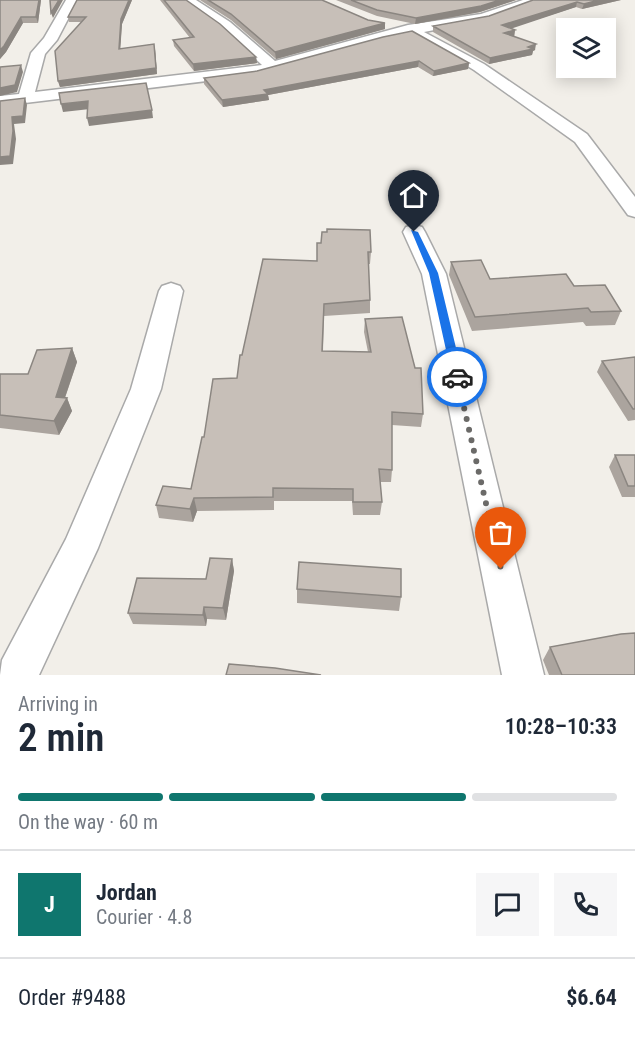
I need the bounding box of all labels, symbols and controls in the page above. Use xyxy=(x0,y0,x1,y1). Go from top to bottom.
map controls xyxy=(556,18,616,78)
button: layers xyxy=(556,18,616,78)
pin xyxy=(388,170,439,232)
icon: home xyxy=(397,179,430,212)
courier xyxy=(427,347,487,407)
icon: car xyxy=(441,361,474,394)
pin xyxy=(475,507,526,569)
icon: bag xyxy=(484,516,517,549)
text: Arriving in xyxy=(18,692,98,716)
text: 10:28–10:33 xyxy=(505,714,617,739)
text: 2 min xyxy=(18,715,104,761)
text: On the way · 60 m xyxy=(18,810,158,834)
button: chat xyxy=(476,873,539,936)
button: phone xyxy=(554,873,617,936)
text: Jordan xyxy=(96,880,157,905)
text: J xyxy=(44,892,55,917)
text: Courier · 4.8 xyxy=(96,905,192,929)
text: Order #9488 xyxy=(18,985,126,1010)
text: $6.64 xyxy=(566,985,617,1010)

